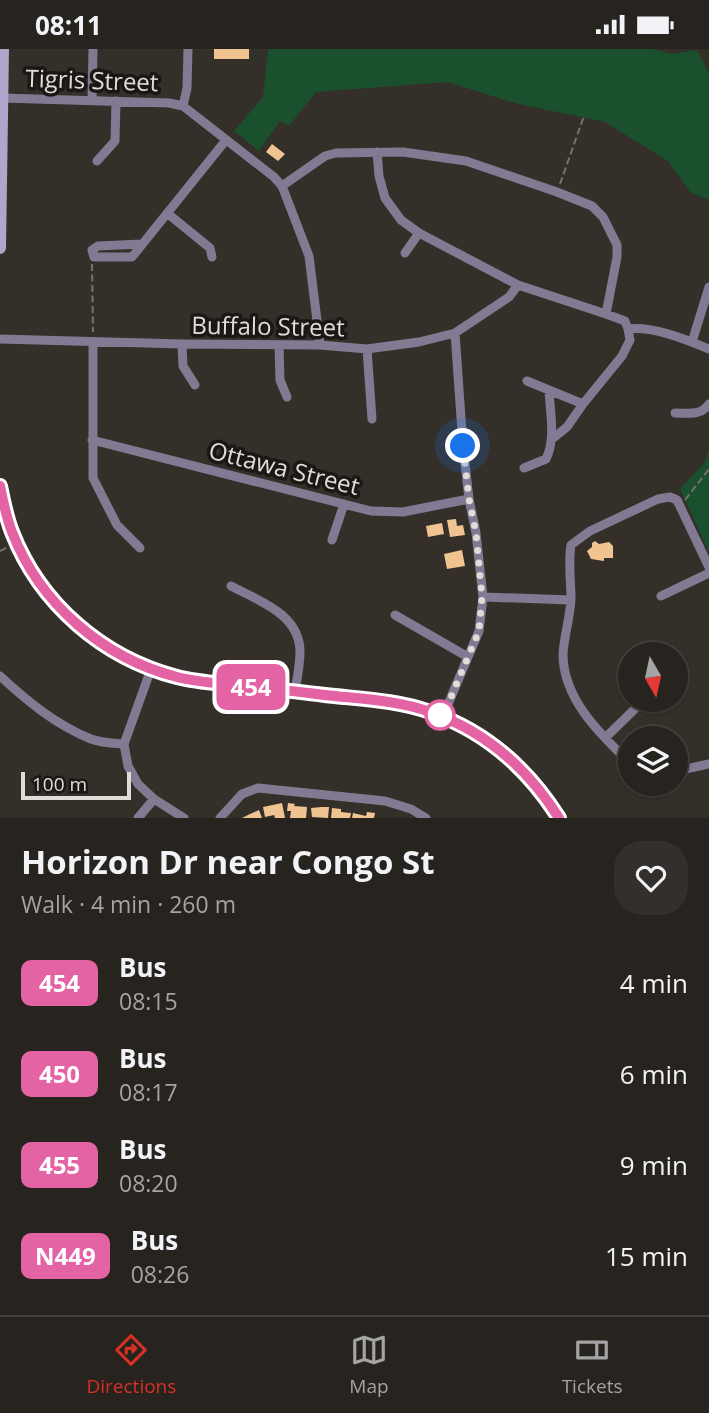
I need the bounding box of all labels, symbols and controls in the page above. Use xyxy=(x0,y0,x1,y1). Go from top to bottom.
text: 08:11 xyxy=(35,7,102,43)
street label: Tigris Street xyxy=(25,61,159,98)
street label: Buffalo Street xyxy=(191,308,345,343)
your location xyxy=(445,428,480,463)
street label: Ottawa Street xyxy=(206,433,363,502)
north arrow xyxy=(618,642,688,712)
map controls xyxy=(618,642,688,796)
line badge: 454 xyxy=(211,664,291,710)
text: 454 xyxy=(230,670,272,703)
unlabelled marker xyxy=(425,700,455,730)
button: layers xyxy=(618,726,688,796)
scale bar xyxy=(21,769,131,801)
text: 100 m xyxy=(32,771,87,797)
text: Horizon Dr near Congo St xyxy=(21,839,434,884)
button: heart xyxy=(614,841,688,915)
text: Walk · 4 min · 260 m xyxy=(21,888,236,920)
text: Bus xyxy=(119,949,166,985)
text: 4 min xyxy=(620,965,688,1001)
text: 454 xyxy=(39,966,80,999)
text: 08:15 xyxy=(119,985,178,1017)
text: Bus xyxy=(119,1040,166,1076)
text: 6 min xyxy=(620,1056,688,1092)
text: 450 xyxy=(39,1057,80,1090)
text: 08:17 xyxy=(119,1076,178,1108)
text: Bus xyxy=(119,1131,166,1167)
text: 9 min xyxy=(620,1147,688,1183)
text: 455 xyxy=(39,1148,80,1181)
text: 08:20 xyxy=(119,1167,178,1199)
text: Bus xyxy=(131,1222,178,1258)
text: 15 min xyxy=(605,1238,688,1274)
text: N449 xyxy=(35,1239,96,1272)
text: 08:26 xyxy=(131,1258,189,1290)
tab: Directions xyxy=(87,1331,176,1399)
tab: Map xyxy=(349,1331,389,1399)
tab: Tickets xyxy=(562,1331,622,1399)

